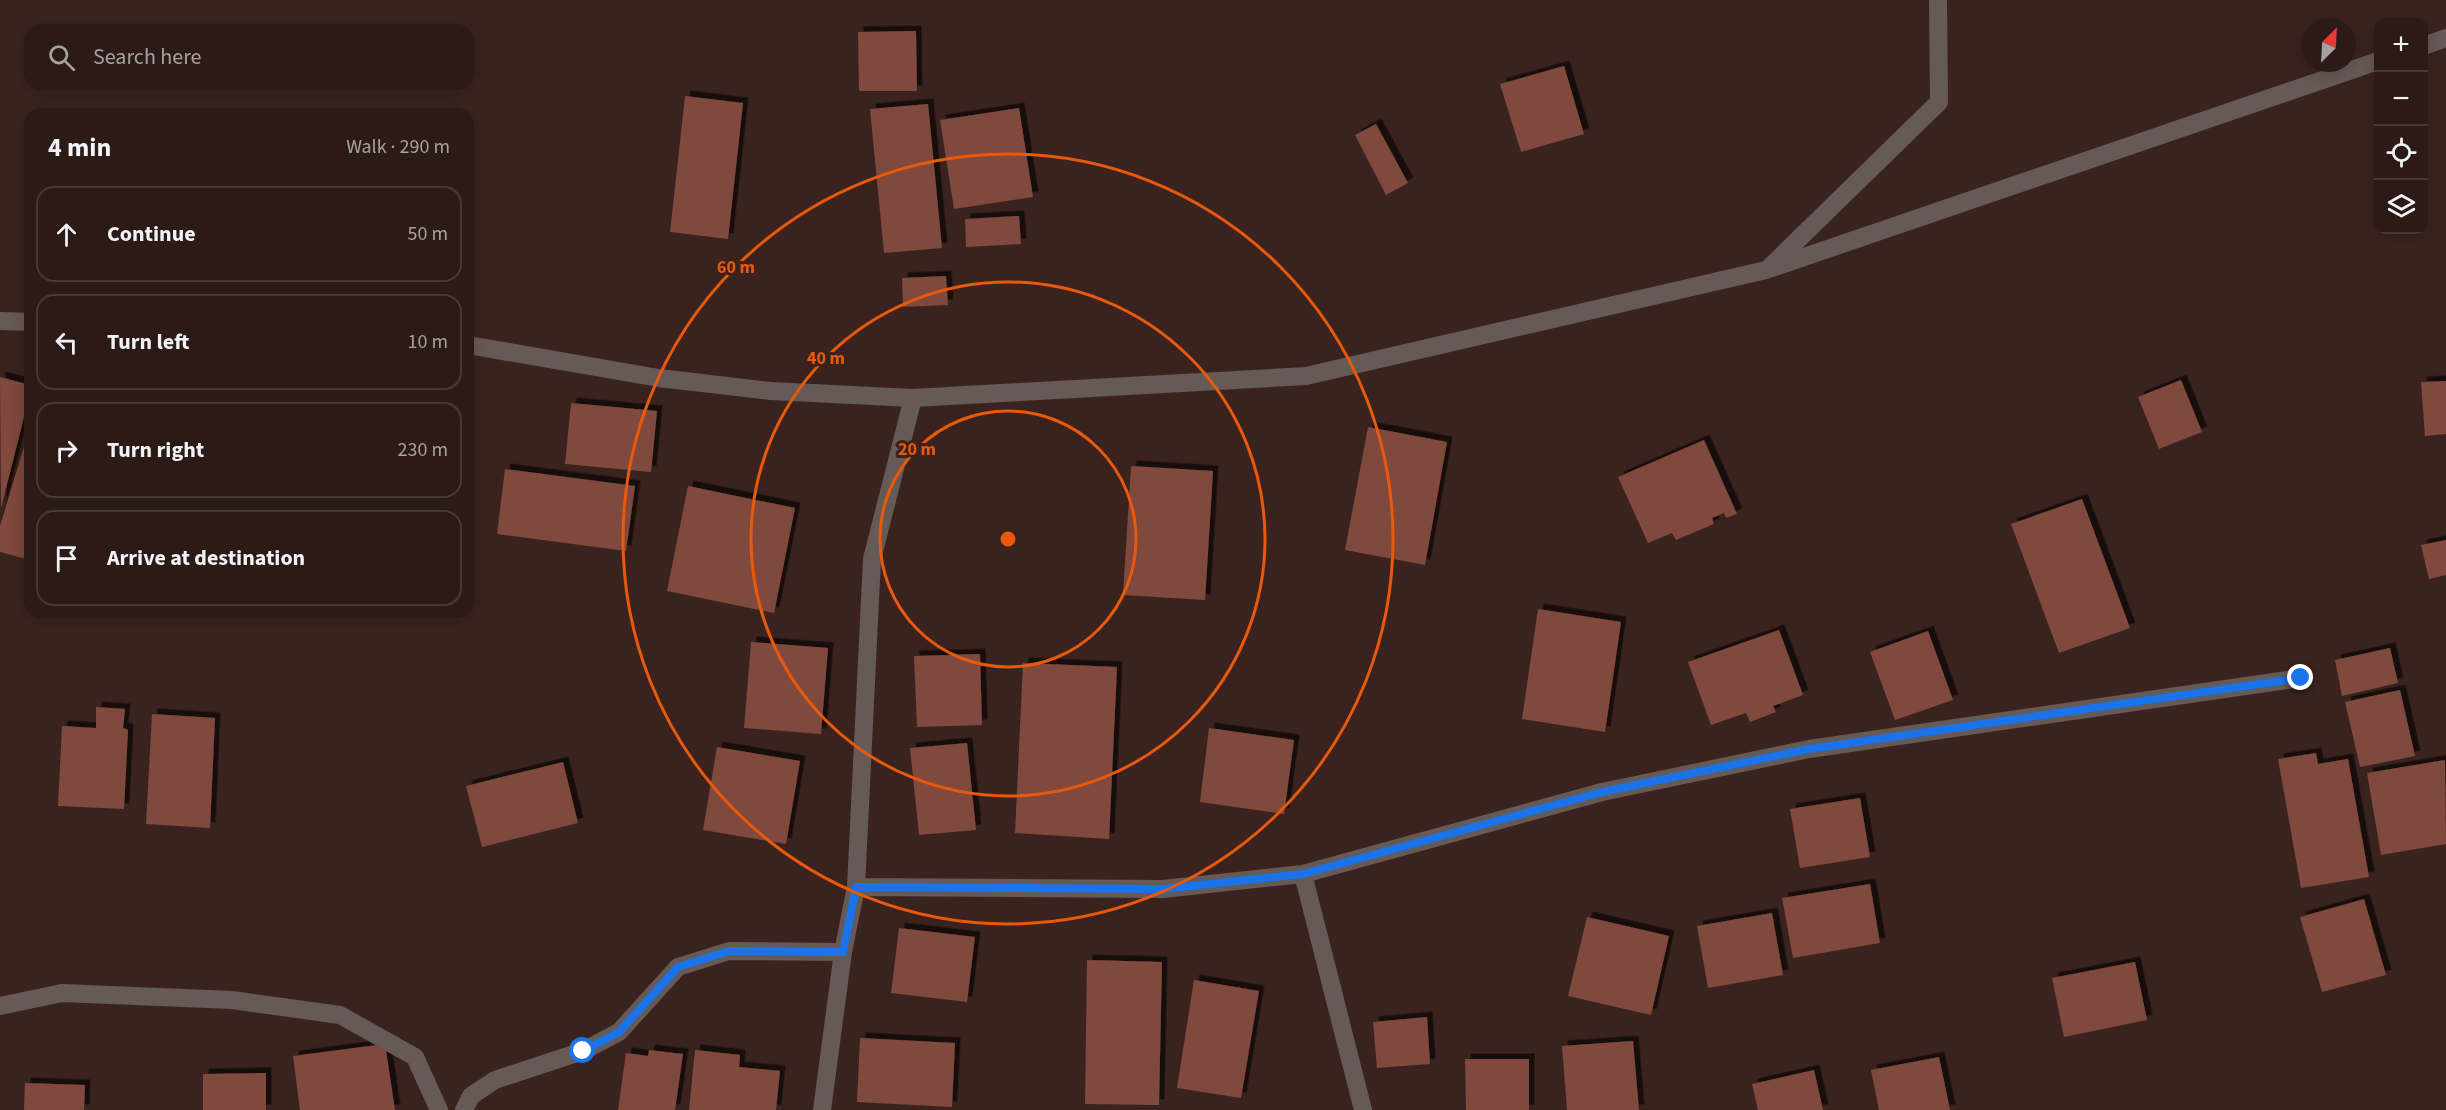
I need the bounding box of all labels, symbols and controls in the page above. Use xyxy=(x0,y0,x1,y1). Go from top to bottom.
north arrow xyxy=(2302,18,2356,72)
map controls xyxy=(2374,18,2428,234)
button: + xyxy=(2374,18,2428,72)
search box xyxy=(24,24,474,90)
icon: search xyxy=(45,41,78,74)
text: Search here xyxy=(93,41,201,73)
button: − xyxy=(2374,72,2428,126)
button: locate xyxy=(2374,126,2428,180)
text: 4 min xyxy=(48,129,111,166)
text: Walk · 290 m xyxy=(346,133,450,161)
button: layers xyxy=(2374,180,2428,234)
icon: ahead xyxy=(50,218,83,251)
text: Continue xyxy=(107,218,196,250)
text: 50 m xyxy=(408,220,448,248)
text: 60 m xyxy=(717,255,755,280)
icon: left xyxy=(50,326,83,359)
text: Turn left xyxy=(107,326,189,358)
text: 10 m xyxy=(408,328,448,356)
text: 40 m xyxy=(807,346,845,371)
icon: right xyxy=(50,434,83,467)
text: Turn right xyxy=(107,434,204,466)
text: 230 m xyxy=(398,436,448,464)
text: 20 m xyxy=(898,437,936,462)
centre of rings xyxy=(998,529,1018,549)
icon: arrive xyxy=(50,542,83,575)
text: Arrive at destination xyxy=(107,542,305,574)
route end xyxy=(2287,664,2313,690)
route start xyxy=(569,1037,595,1063)

